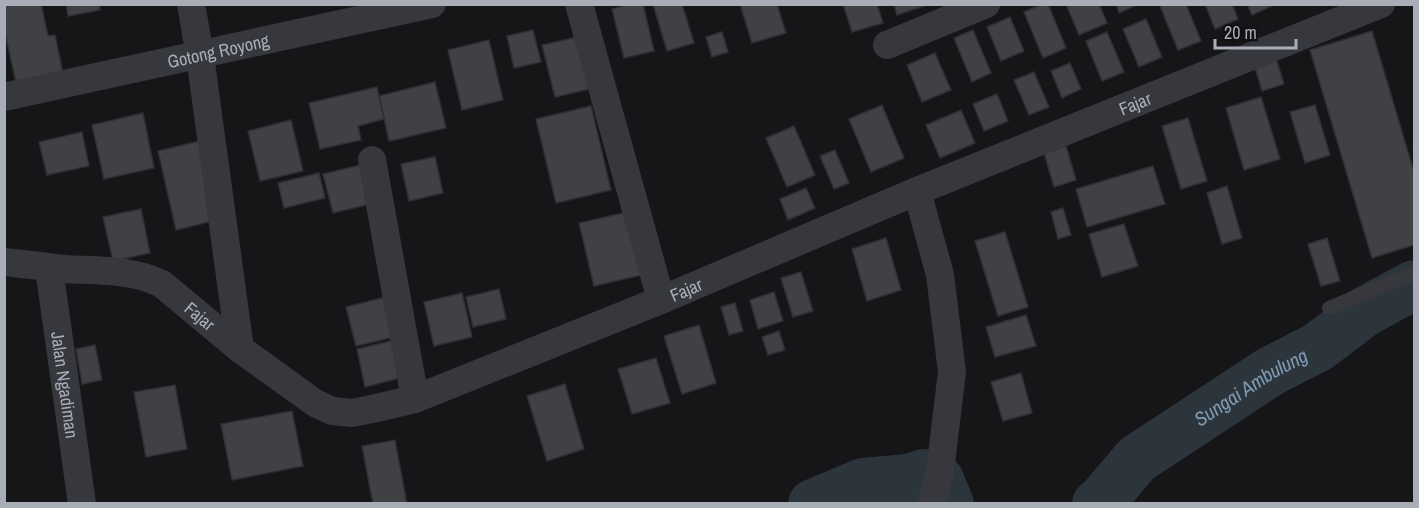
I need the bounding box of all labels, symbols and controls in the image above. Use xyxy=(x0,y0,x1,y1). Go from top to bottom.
scale bar xyxy=(1215,12,1296,50)
text: 20 m xyxy=(1224,20,1257,45)
street label: Gotong Royong xyxy=(165,27,272,74)
street label: Fajar xyxy=(1115,85,1155,121)
street label: Fajar xyxy=(666,271,706,307)
street label: Fajar xyxy=(180,296,221,336)
street label: Jalan Ngadiman xyxy=(46,330,85,440)
water label: Sungai Ambulung xyxy=(1188,341,1312,432)

